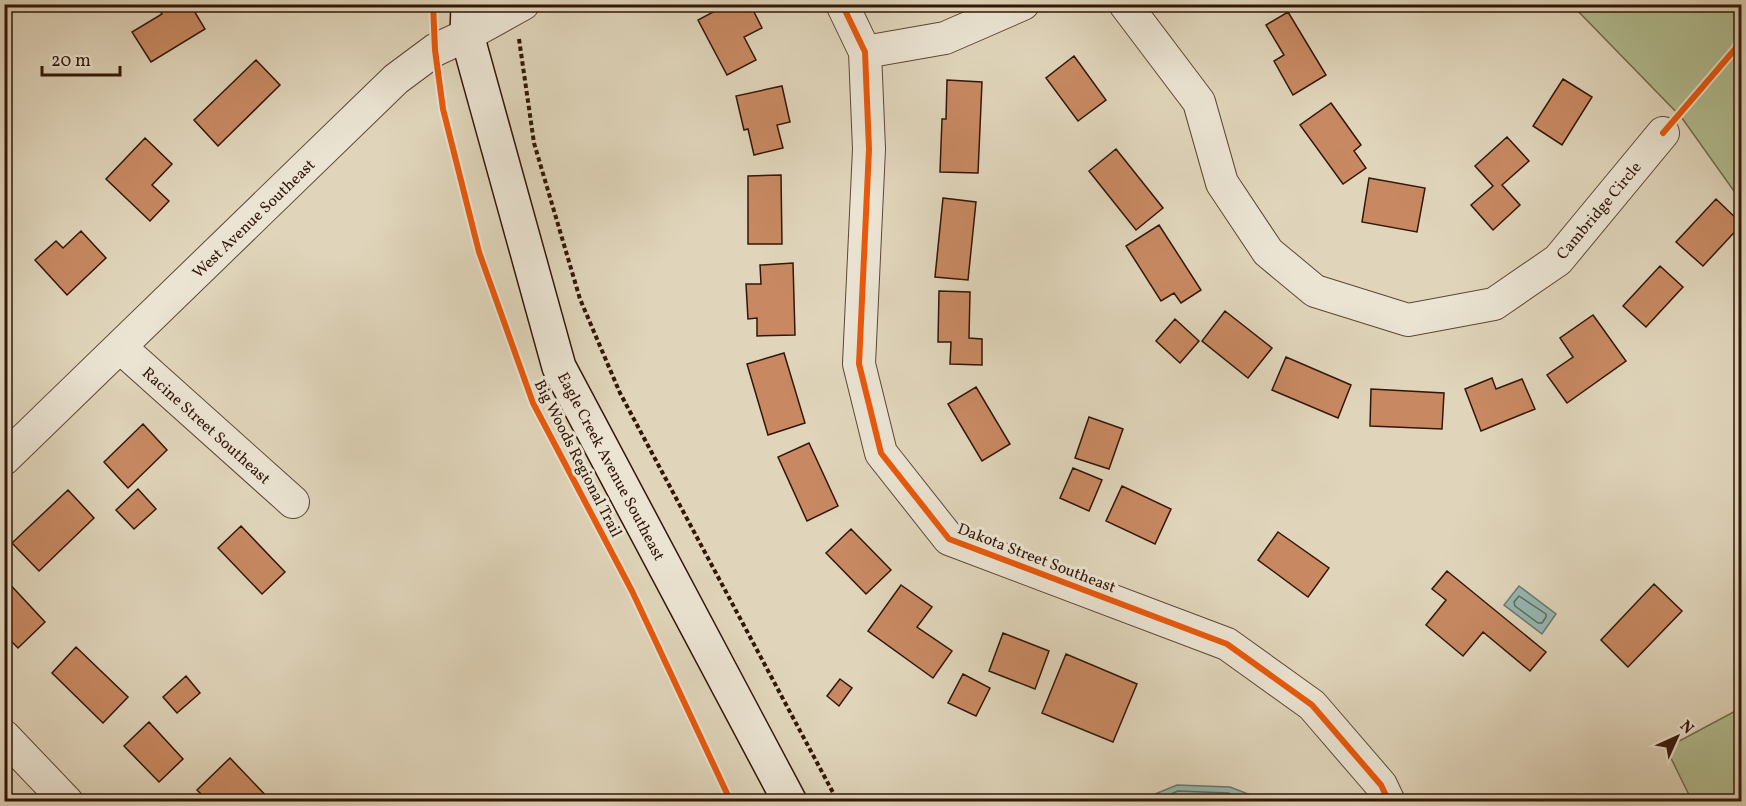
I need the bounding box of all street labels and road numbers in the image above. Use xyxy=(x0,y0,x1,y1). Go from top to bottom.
street label: West Avenue Southeast xyxy=(188,155,321,284)
street label: Cambridge Circle xyxy=(1552,158,1647,265)
street label: Racine Street Southeast xyxy=(137,363,275,490)
street label: Eagle Creek Avenue Southeast xyxy=(551,369,670,565)
street label: Big Woods Regional Trail xyxy=(528,376,627,542)
street label: Dakota Street Southeast xyxy=(954,518,1119,599)

